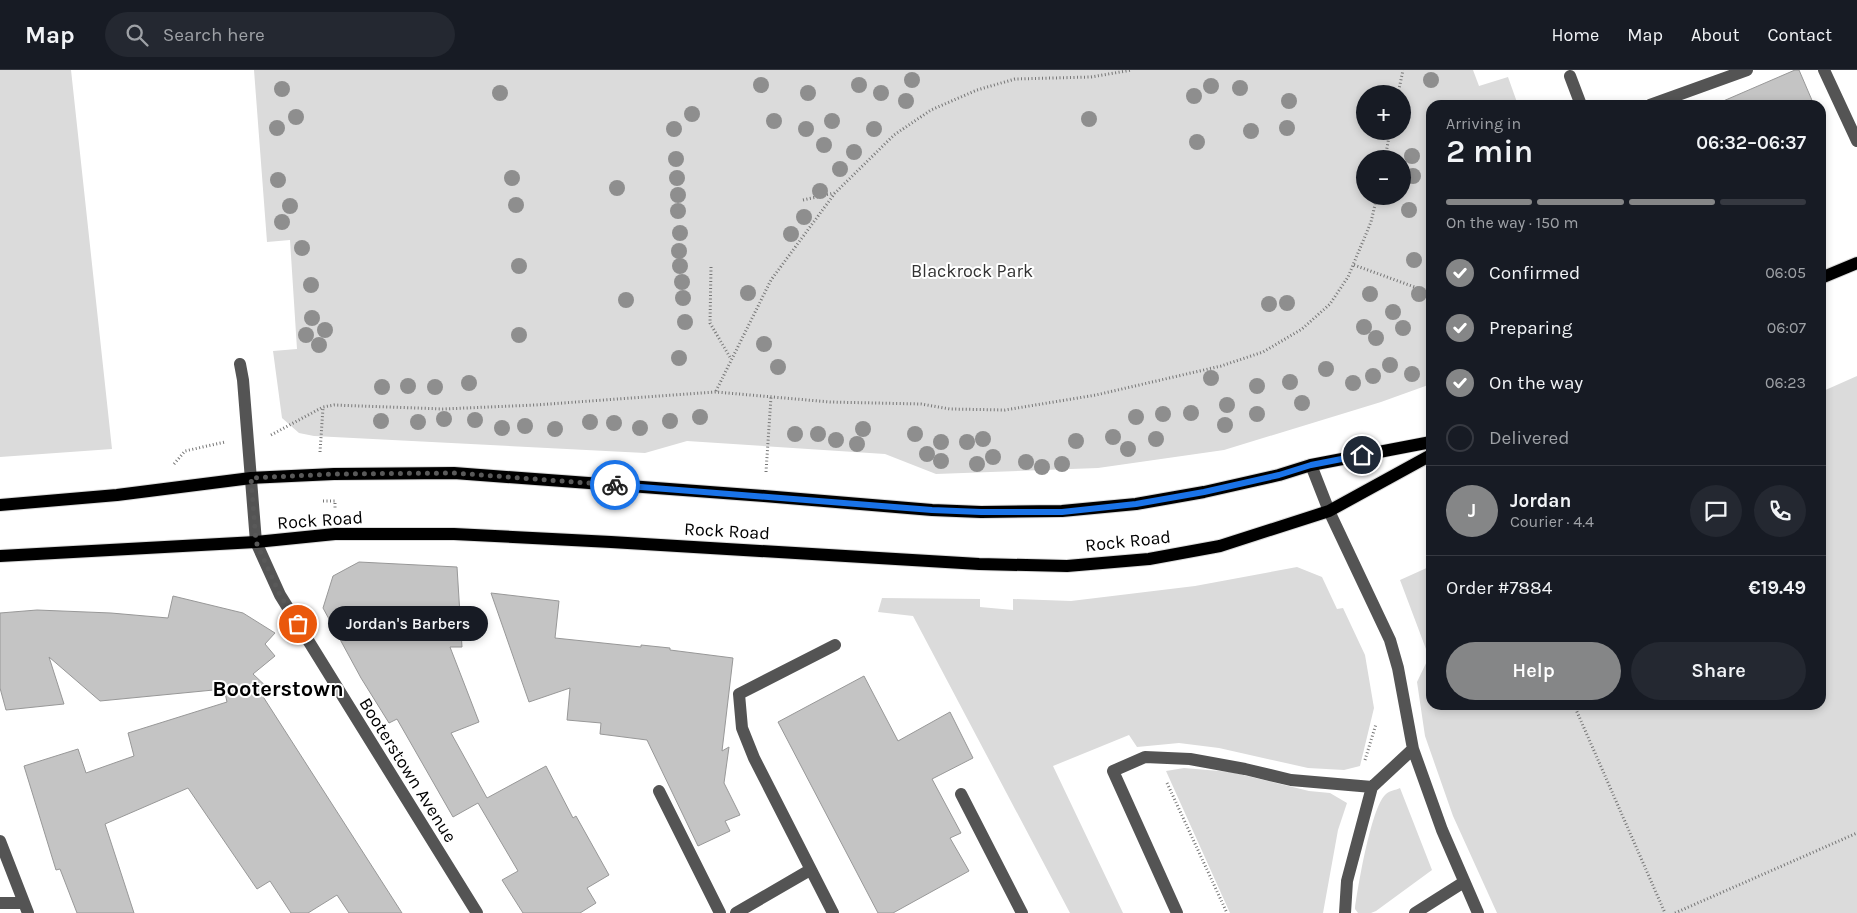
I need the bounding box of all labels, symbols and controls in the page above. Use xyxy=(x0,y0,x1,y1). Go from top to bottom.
search box xyxy=(105,12,455,57)
text: Map xyxy=(25,21,75,49)
icon: search xyxy=(123,21,151,49)
text: Search here xyxy=(163,24,265,46)
text: Home xyxy=(1551,24,1599,46)
text: Map xyxy=(1627,24,1663,46)
text: About xyxy=(1691,24,1740,46)
text: Contact xyxy=(1768,24,1832,46)
map controls xyxy=(1356,85,1411,205)
button: + xyxy=(1356,85,1411,140)
text: Arriving in xyxy=(1446,114,1521,133)
text: 06:32–06:37 xyxy=(1696,132,1806,154)
text: 2 min xyxy=(1446,133,1533,170)
button: − xyxy=(1356,150,1411,205)
text: On the way · 150 m xyxy=(1446,213,1578,232)
icon: check xyxy=(1446,259,1474,287)
park label: Blackrock Park xyxy=(911,260,1033,282)
text: Confirmed xyxy=(1489,262,1580,284)
text: 06:05 xyxy=(1765,263,1806,282)
icon: check xyxy=(1446,314,1474,342)
text: Preparing xyxy=(1489,317,1572,339)
text: 06:07 xyxy=(1767,318,1806,337)
icon: check xyxy=(1446,369,1474,397)
text: On the way xyxy=(1489,372,1583,394)
text: 06:23 xyxy=(1765,373,1806,392)
text: Delivered xyxy=(1489,427,1569,449)
pin xyxy=(1341,434,1383,476)
icon: home xyxy=(1348,441,1376,469)
courier xyxy=(590,460,640,510)
icon: bike xyxy=(601,471,629,499)
button: chat xyxy=(1690,485,1742,537)
button: phone xyxy=(1754,485,1806,537)
text: Jordan xyxy=(1510,490,1571,512)
text: J xyxy=(1468,500,1476,522)
street label: Rock Road xyxy=(276,506,364,534)
text: Courier · 4.4 xyxy=(1510,512,1594,531)
street label: Rock Road xyxy=(683,518,771,544)
street label: Rock Road xyxy=(1084,526,1172,556)
text: Order #7884 xyxy=(1446,577,1552,599)
text: €19.49 xyxy=(1749,577,1806,599)
pin xyxy=(277,603,319,645)
callout: Jordan's Barbers xyxy=(328,606,488,642)
icon: bag xyxy=(284,610,312,638)
text: Jordan's Barbers xyxy=(346,614,470,633)
button: Help xyxy=(1446,642,1621,700)
button: Share xyxy=(1631,642,1806,700)
district label: Booterstown xyxy=(212,676,344,702)
street label: Booterstown Avenue xyxy=(354,693,462,847)

